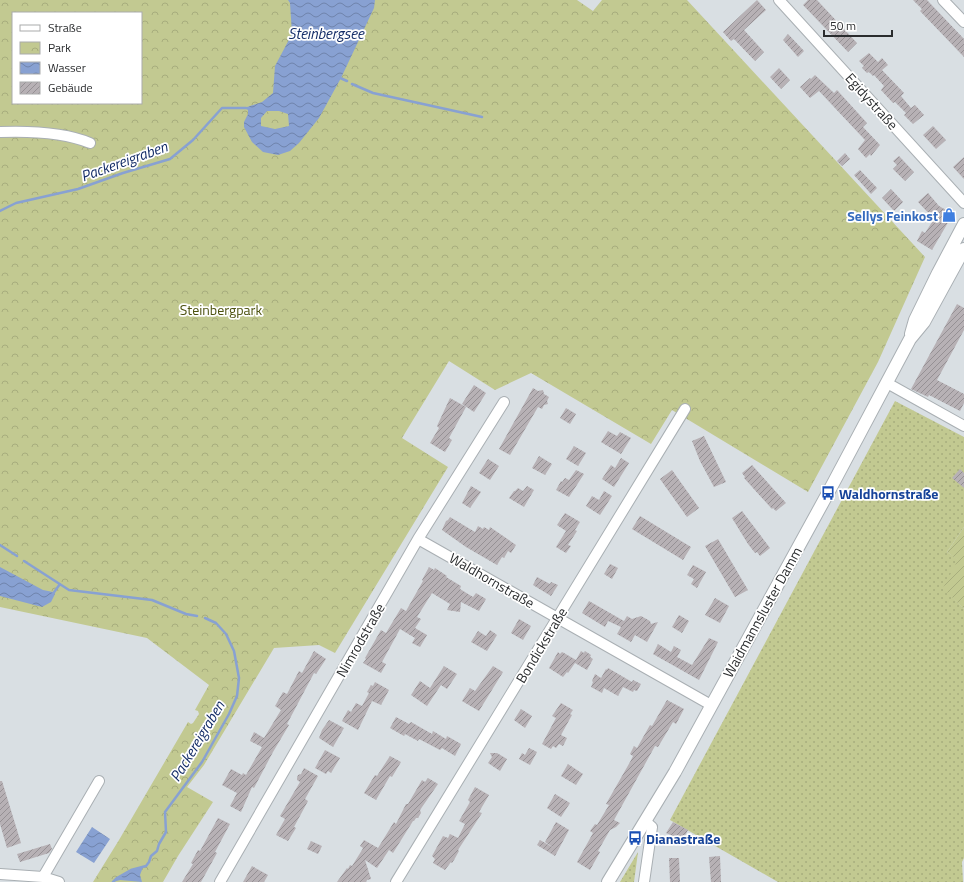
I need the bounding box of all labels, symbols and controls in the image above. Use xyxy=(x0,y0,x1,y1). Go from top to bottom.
legend xyxy=(12,12,142,104)
scale bar xyxy=(824,12,892,38)
text: 50 m xyxy=(830,16,856,35)
text: Straße xyxy=(48,18,82,37)
water label: Steinbergsee xyxy=(288,22,365,45)
text: Park xyxy=(48,38,71,57)
text: Wasser xyxy=(48,58,86,77)
street label: Egidystraße xyxy=(841,68,903,134)
text: Gebäude xyxy=(48,78,93,97)
water label: Packereigraben xyxy=(77,135,171,187)
place label: Sellys Feinkost xyxy=(847,205,938,226)
shop icon: Sellys Feinkost xyxy=(941,207,957,223)
park label: Steinbergpark xyxy=(180,299,262,320)
place label: Waldhornstraße xyxy=(839,483,938,504)
bus stop icon: Waldhornstraße xyxy=(820,485,836,501)
street label: Waidmannsluster Damm xyxy=(717,543,807,681)
street label: Waldhornstraße xyxy=(445,547,539,613)
street label: Nimrodstraße xyxy=(330,599,390,681)
street label: Bondickstraße xyxy=(510,603,572,687)
water label: Packereigraben xyxy=(164,696,230,786)
place label: Dianastraße xyxy=(646,828,720,849)
bus stop icon: Dianastraße xyxy=(627,830,643,846)

